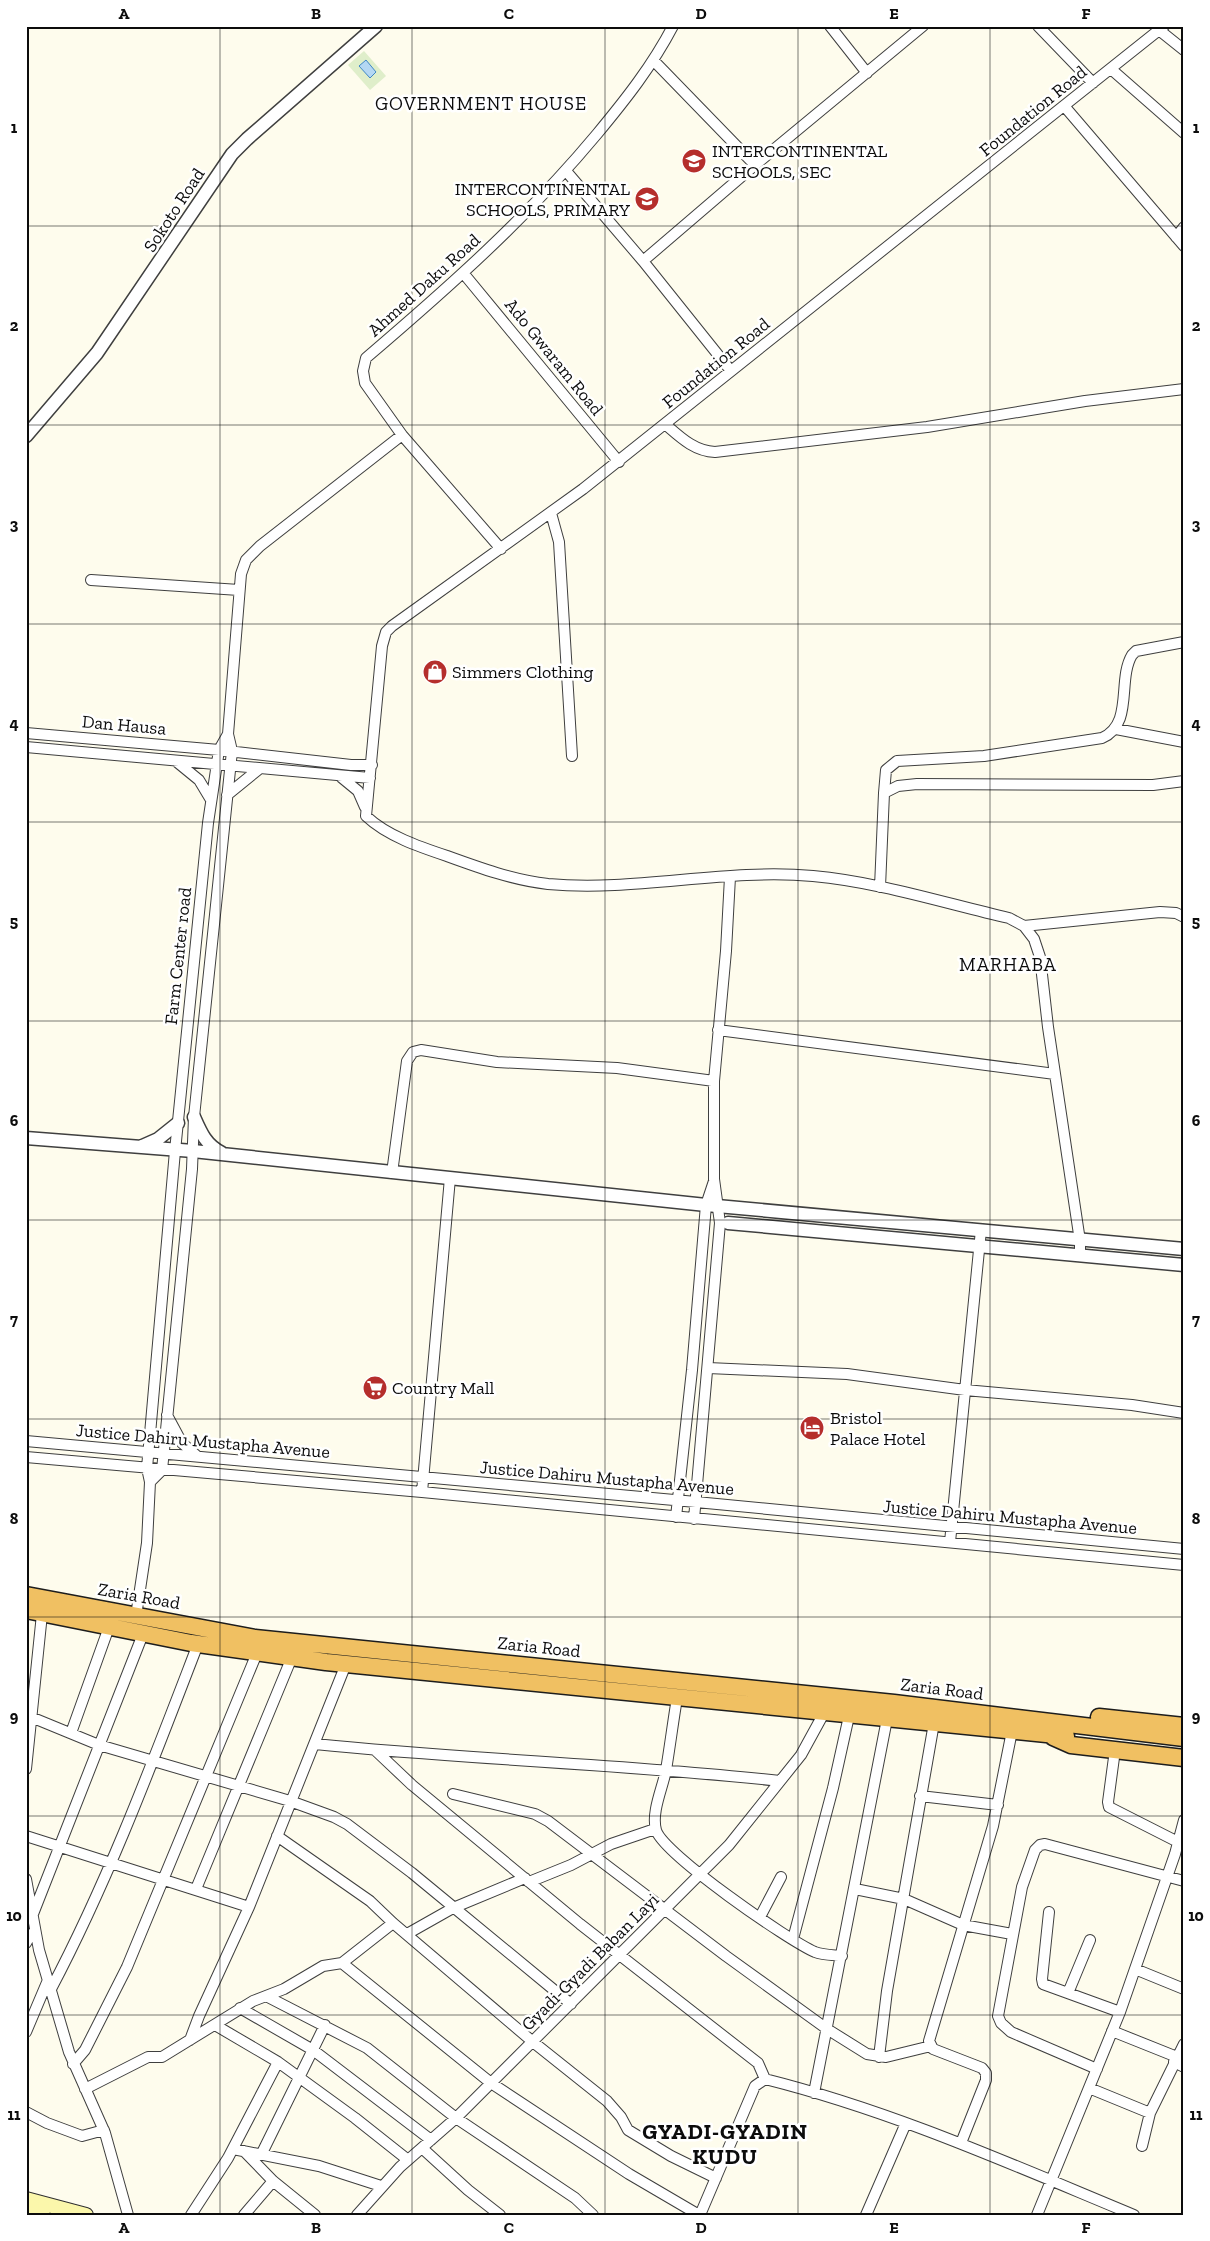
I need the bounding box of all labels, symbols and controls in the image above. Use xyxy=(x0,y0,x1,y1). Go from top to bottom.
text: A xyxy=(119,4,130,23)
text: B xyxy=(311,4,321,23)
text: C xyxy=(504,4,514,23)
text: D xyxy=(695,4,707,23)
text: E xyxy=(889,4,899,23)
text: F xyxy=(1081,4,1091,23)
street label: Foundation Road xyxy=(975,61,1091,161)
district label: GOVERNMENT HOUSE xyxy=(375,92,587,115)
text: 1 xyxy=(11,118,18,137)
text: 1 xyxy=(1193,118,1200,137)
place label: INTERCONTINENTAL SCHOOLS, SEC xyxy=(712,140,888,183)
school or university icon: INTERCONTINENTAL SCHOOLS, SEC xyxy=(681,148,707,174)
street label: Sokoto Road xyxy=(139,164,209,256)
place label: INTERCONTINENTAL SCHOOLS, PRIMARY xyxy=(455,178,630,221)
school or university icon: INTERCONTINENTAL SCHOOLS, PRIMARY xyxy=(634,186,660,212)
street label: Ahmed Daku Road xyxy=(363,229,485,341)
street label: Ado Gwaram Road xyxy=(500,294,608,420)
street label: Foundation Road xyxy=(658,313,774,413)
text: 2 xyxy=(10,316,19,335)
text: 2 xyxy=(1192,316,1201,335)
text: 3 xyxy=(10,515,19,534)
text: 3 xyxy=(1192,515,1201,534)
shop icon: Simmers Clothing xyxy=(422,659,448,685)
place label: Simmers Clothing xyxy=(452,661,593,683)
street label: Dan Hausa xyxy=(81,710,167,740)
text: 4 xyxy=(9,714,19,733)
text: 4 xyxy=(1191,714,1201,733)
street label: Farm Center road xyxy=(160,886,196,1026)
text: 5 xyxy=(10,912,18,931)
text: 5 xyxy=(1192,912,1200,931)
district label: MARHABA xyxy=(959,953,1057,976)
text: 6 xyxy=(10,1111,19,1130)
text: 6 xyxy=(1192,1111,1201,1130)
text: 7 xyxy=(10,1310,18,1329)
text: 7 xyxy=(1192,1310,1200,1329)
supermarket icon: Country Mall xyxy=(362,1375,388,1401)
place label: Country Mall xyxy=(392,1377,495,1399)
place label: Bristol Palace Hotel xyxy=(830,1407,926,1450)
hotel icon: Bristol Palace Hotel xyxy=(799,1415,825,1441)
street label: Justice Dahiru Mustapha Avenue xyxy=(75,1419,331,1463)
street label: Justice Dahiru Mustapha Avenue xyxy=(479,1456,735,1500)
street label: Justice Dahiru Mustapha Avenue xyxy=(882,1495,1138,1539)
text: 8 xyxy=(10,1509,19,1528)
text: 8 xyxy=(1192,1509,1201,1528)
street label: Zaria Road xyxy=(96,1578,182,1614)
street label: Zaria Road xyxy=(496,1632,582,1662)
street label: Zaria Road xyxy=(899,1673,985,1705)
text: 9 xyxy=(10,1707,19,1726)
text: 9 xyxy=(1192,1707,1201,1726)
street label: Gyadi-Gyadi Baban Layi xyxy=(517,1889,663,2035)
text: 10 xyxy=(6,1906,22,1925)
text: 10 xyxy=(1188,1906,1204,1925)
text: 11 xyxy=(8,2105,21,2124)
text: 11 xyxy=(1190,2105,1203,2124)
district label: GYADI-GYADIN KUDU xyxy=(642,2118,808,2170)
text: A xyxy=(119,2218,130,2237)
text: B xyxy=(311,2218,321,2237)
text: C xyxy=(504,2218,514,2237)
text: D xyxy=(695,2218,707,2237)
text: E xyxy=(889,2218,899,2237)
text: F xyxy=(1081,2218,1091,2237)

